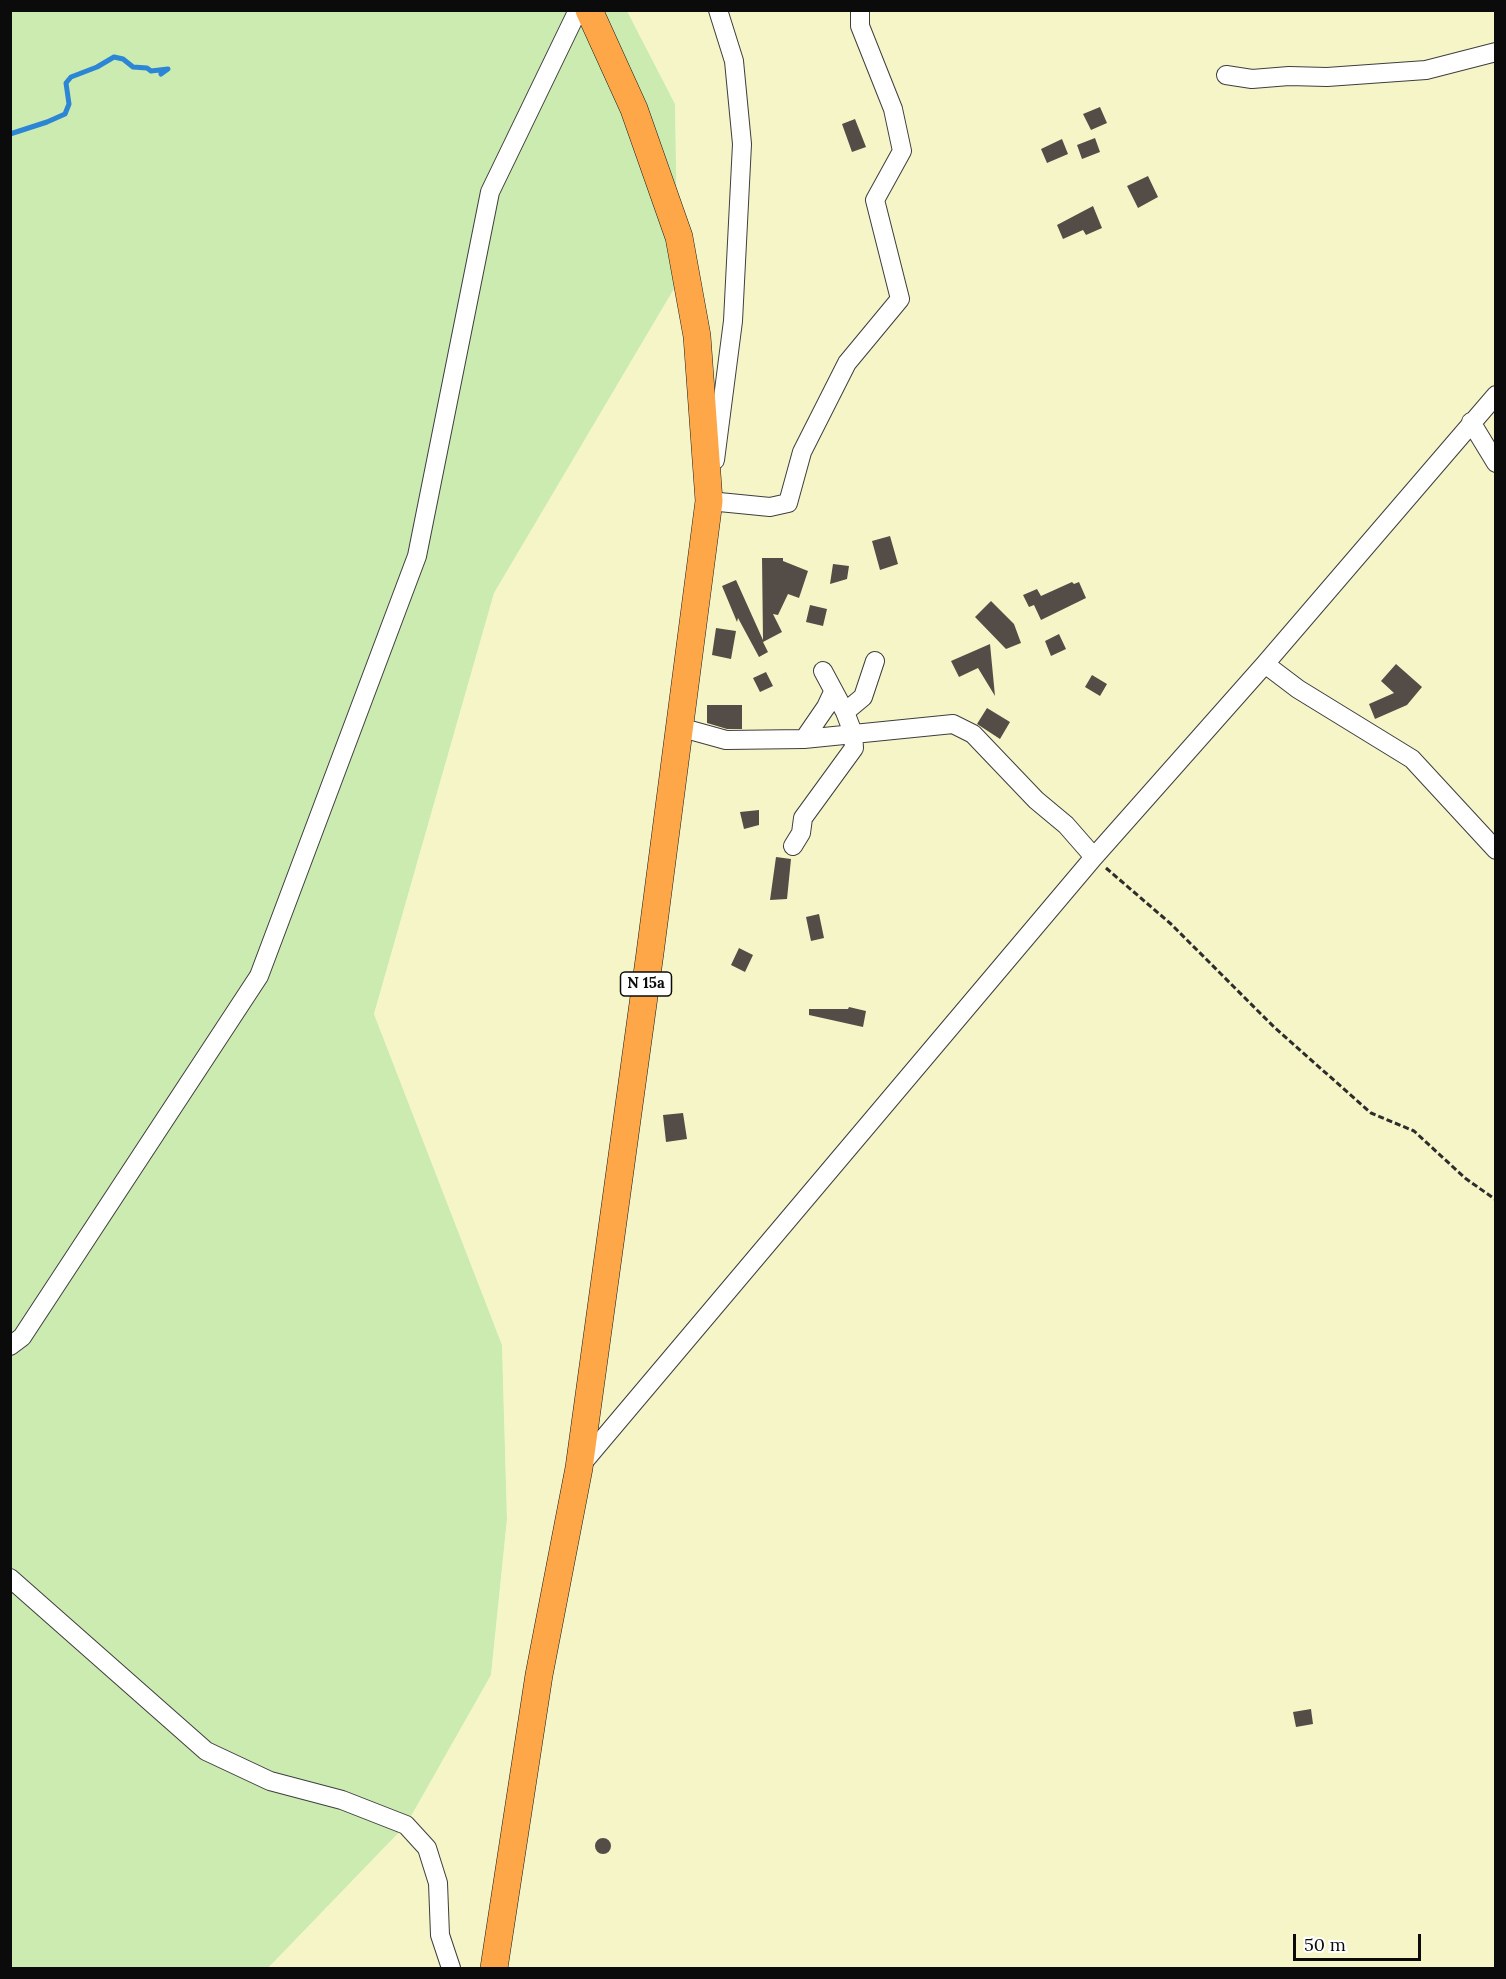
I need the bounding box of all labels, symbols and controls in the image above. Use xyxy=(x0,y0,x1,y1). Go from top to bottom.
road number: N 15a xyxy=(620,972,672,996)
scale bar xyxy=(1296,1922,1424,1960)
text: 50 m xyxy=(1304,1933,1346,1956)

